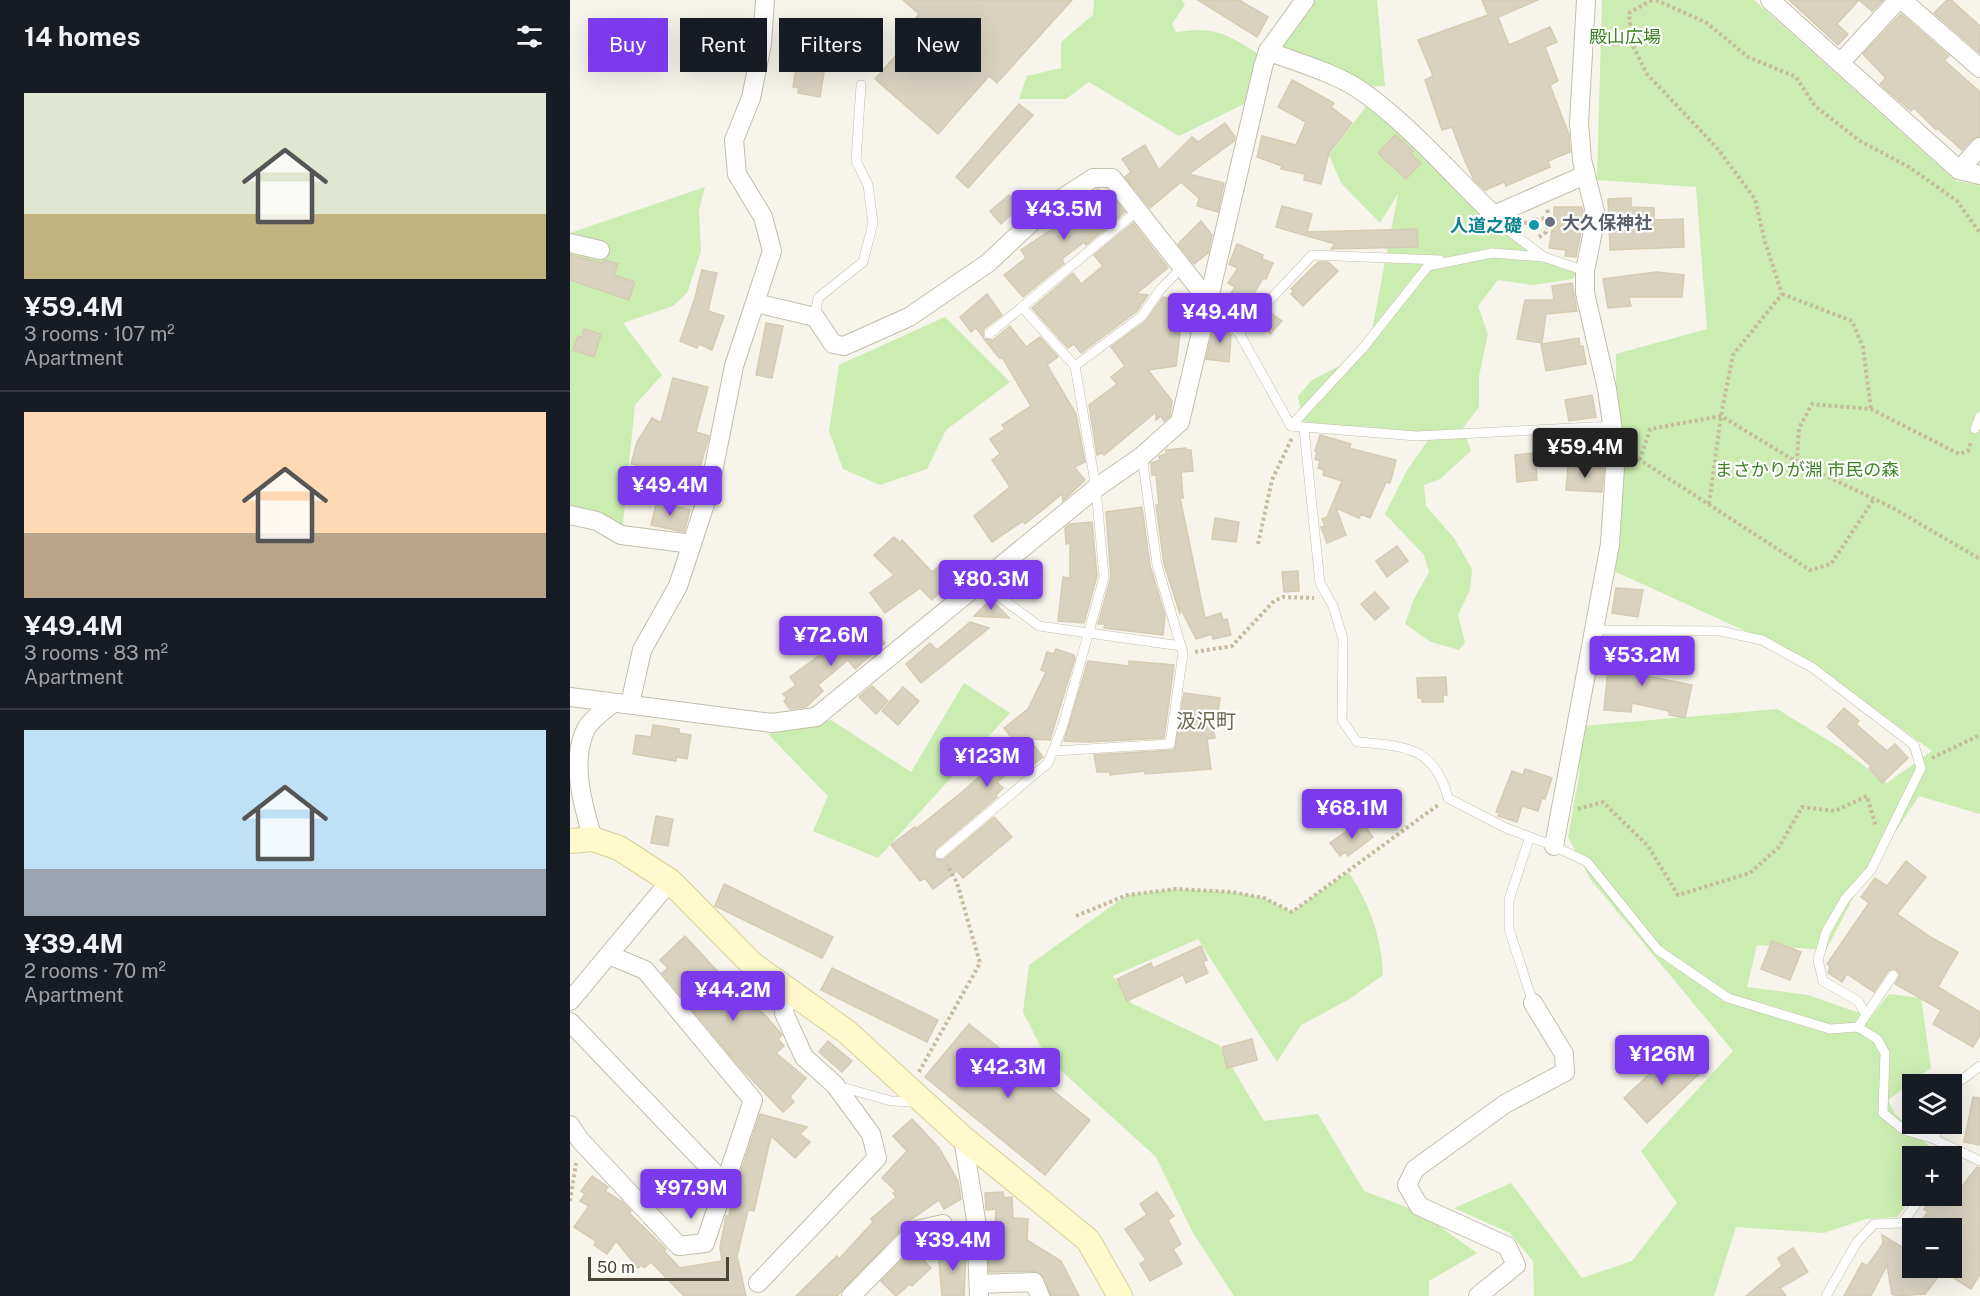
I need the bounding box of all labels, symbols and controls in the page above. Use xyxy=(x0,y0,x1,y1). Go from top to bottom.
chip: Buy xyxy=(588,18,668,72)
chip: Rent xyxy=(680,18,767,72)
chip: Filters xyxy=(779,18,883,72)
chip: New xyxy=(895,18,981,72)
icon: filters xyxy=(513,20,546,53)
text: 14 homes xyxy=(24,21,140,52)
park label: 殿山広場 xyxy=(1589,26,1661,47)
icon: home xyxy=(231,132,339,240)
pin: ¥43.5M xyxy=(1015,190,1113,241)
text: ¥43.5M xyxy=(1026,197,1102,221)
place label: 大久保神社 xyxy=(1562,212,1652,233)
place label: 人道之礎 xyxy=(1450,215,1522,236)
marker: 大久保神社 xyxy=(1543,215,1557,229)
marker: 人道之礎 xyxy=(1527,218,1541,232)
text: ¥59.4M xyxy=(24,291,124,322)
pin: ¥49.4M xyxy=(1171,293,1269,344)
text: ¥49.4M xyxy=(1182,300,1258,324)
text: 3 rooms · 107 m² xyxy=(24,322,175,346)
text: Apartment xyxy=(24,346,124,370)
pin: ¥59.4M xyxy=(1536,428,1634,479)
text: ¥59.4M xyxy=(1547,435,1623,459)
icon: home xyxy=(231,451,339,559)
park label: まさかりが淵 市民の森 xyxy=(1715,459,1899,480)
pin: ¥49.4M xyxy=(621,466,719,517)
text: ¥49.4M xyxy=(632,473,708,497)
pin: ¥80.3M xyxy=(942,560,1040,611)
text: ¥80.3M xyxy=(953,567,1029,591)
text: ¥49.4M xyxy=(24,610,123,641)
pin: ¥72.6M xyxy=(782,616,880,667)
text: ¥72.6M xyxy=(793,623,869,647)
pin: ¥53.2M xyxy=(1593,636,1691,687)
text: 3 rooms · 83 m² xyxy=(24,641,168,665)
text: ¥53.2M xyxy=(1604,643,1680,667)
text: Apartment xyxy=(24,665,124,689)
district label: 汲沢町 xyxy=(1176,709,1236,733)
pin: ¥123M xyxy=(945,737,1029,788)
text: ¥123M xyxy=(954,744,1020,768)
icon: home xyxy=(231,769,339,877)
pin: ¥68.1M xyxy=(1303,789,1401,840)
text: ¥68.1M xyxy=(1316,796,1388,820)
text: ¥39.4M xyxy=(24,928,123,959)
text: 2 rooms · 70 m² xyxy=(24,959,166,983)
pin: ¥44.2M xyxy=(684,971,782,1022)
text: ¥44.2M xyxy=(695,978,771,1002)
text: Apartment xyxy=(24,983,124,1007)
pin: ¥126M xyxy=(1620,1035,1704,1086)
text: ¥126M xyxy=(1629,1042,1695,1066)
pin: ¥42.3M xyxy=(959,1048,1057,1099)
text: ¥42.3M xyxy=(970,1055,1046,1079)
map controls xyxy=(1902,1074,1962,1278)
button: layers xyxy=(1902,1074,1962,1134)
button: + xyxy=(1902,1146,1962,1206)
pin: ¥97.9M xyxy=(642,1169,740,1220)
text: ¥97.9M xyxy=(654,1176,728,1200)
button: − xyxy=(1902,1218,1962,1278)
pin: ¥39.4M xyxy=(904,1221,1002,1272)
text: ¥39.4M xyxy=(915,1228,991,1252)
scale bar xyxy=(588,1254,729,1282)
text: 50 m xyxy=(597,1258,635,1277)

